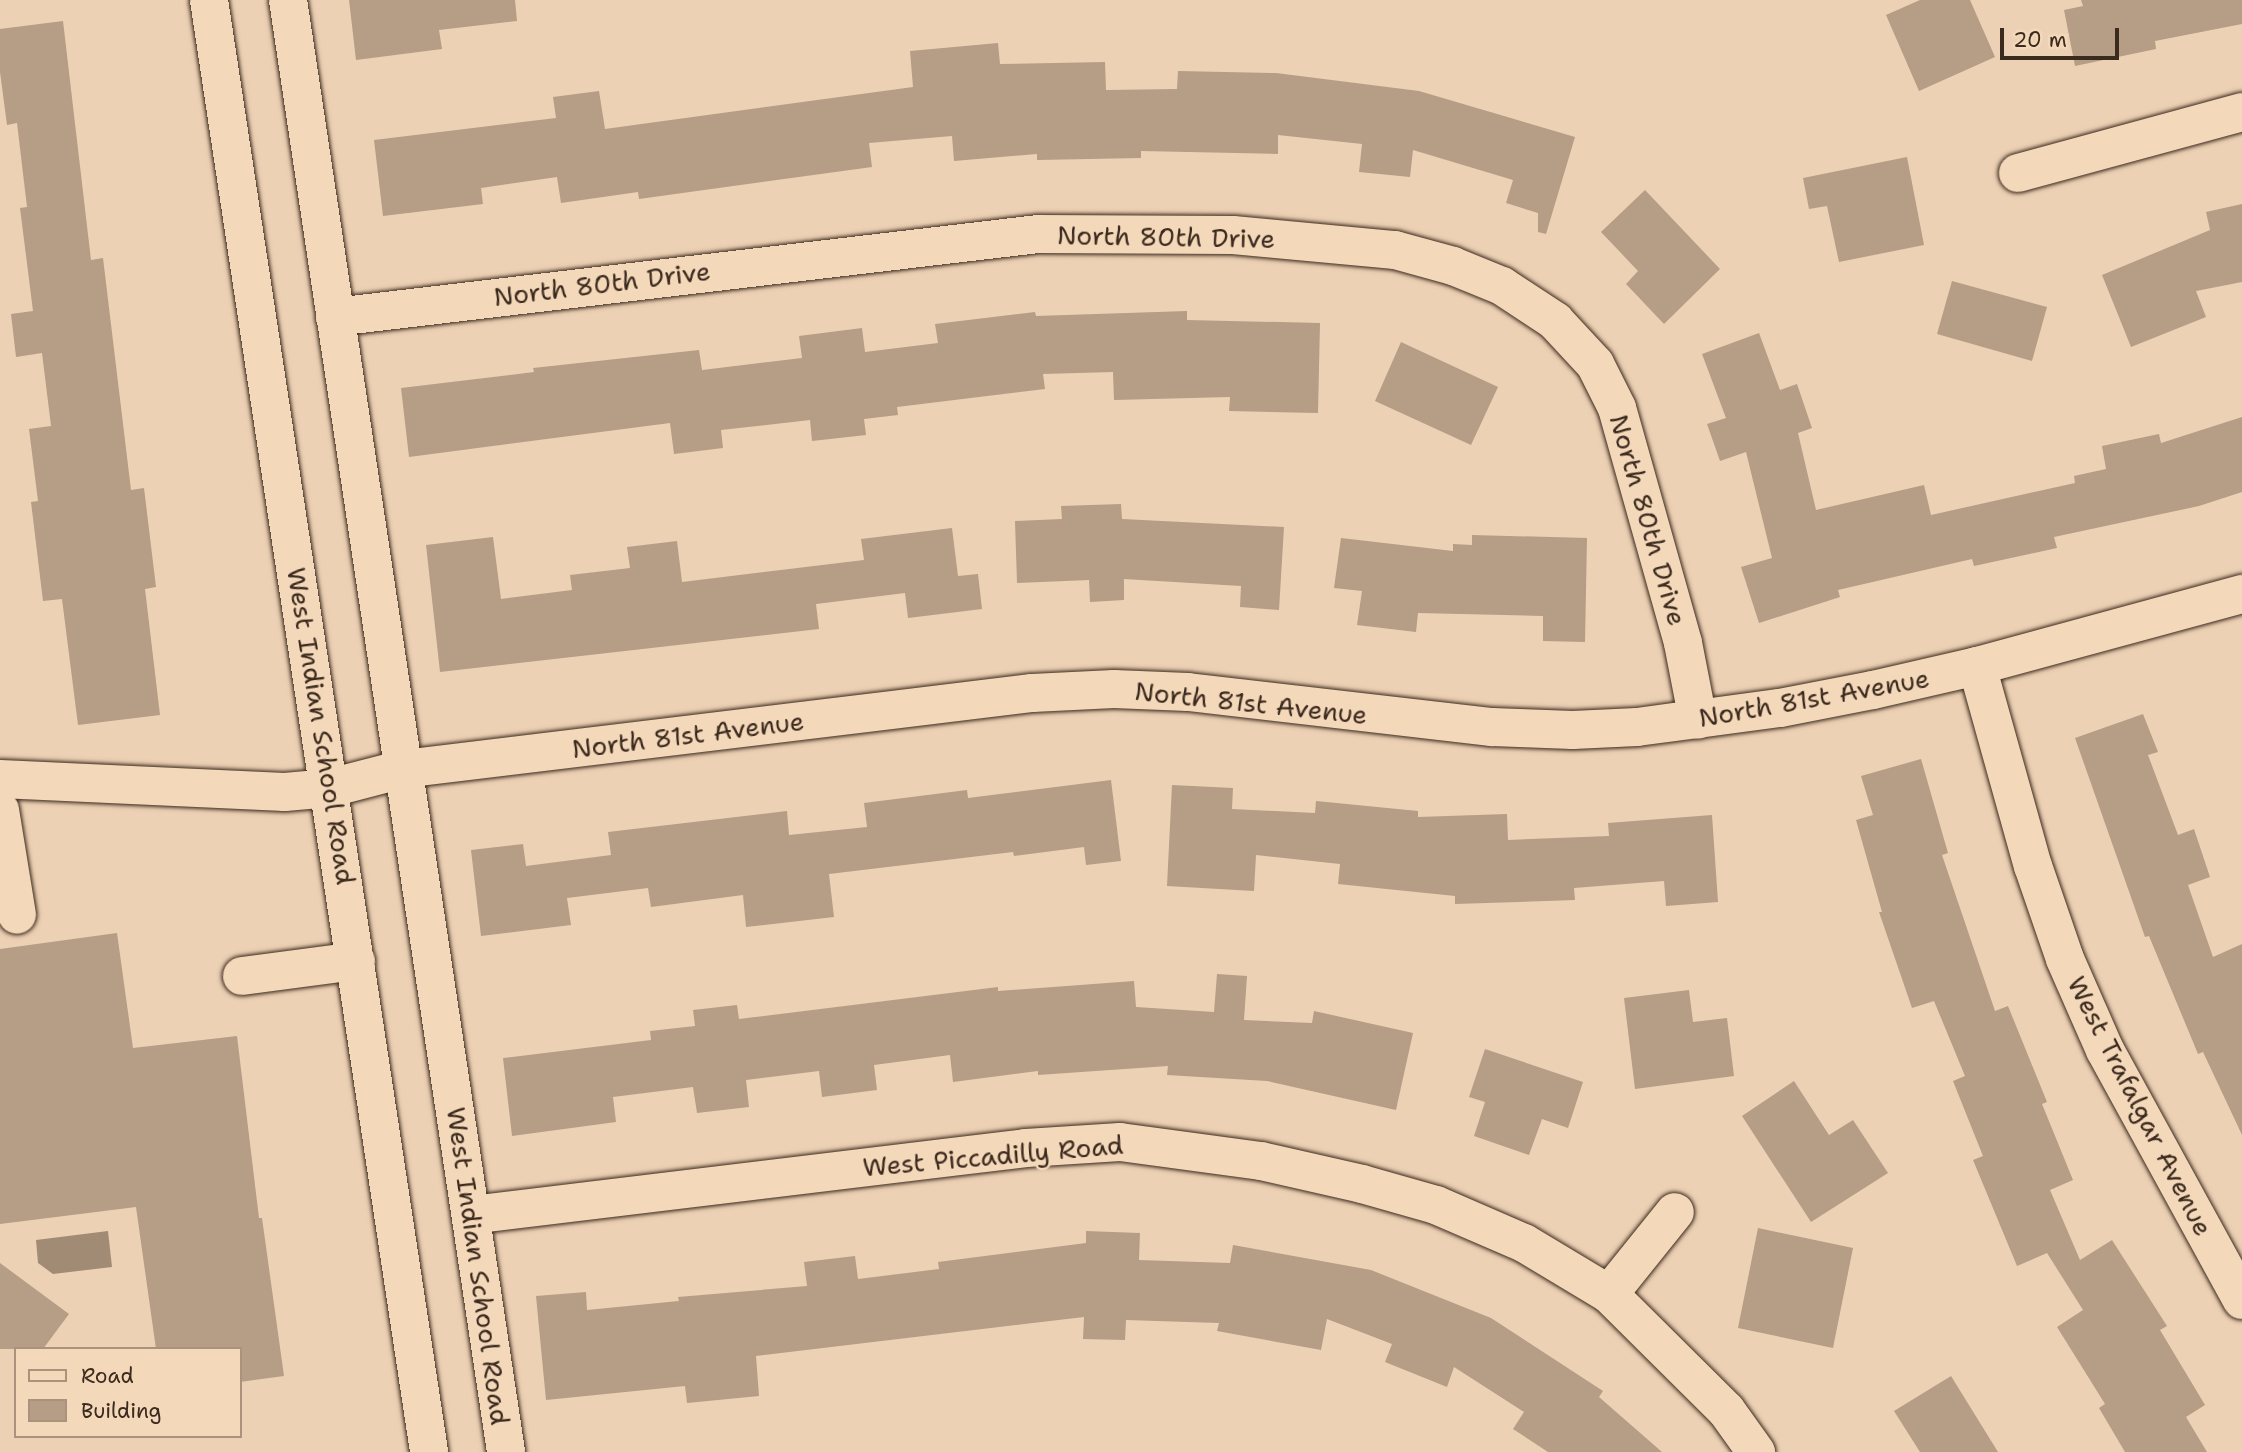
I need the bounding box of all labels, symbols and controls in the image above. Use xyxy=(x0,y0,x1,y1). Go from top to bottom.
scale bar xyxy=(2004,14,2123,58)
text: 20 m xyxy=(2013,26,2067,54)
street label: North 80th Drive xyxy=(1057,219,1275,255)
street label: North 80th Drive xyxy=(492,255,712,313)
street label: North 80th Drive xyxy=(1603,411,1693,629)
street label: West Indian School Road xyxy=(281,565,361,887)
street label: North 81st Avenue xyxy=(1696,662,1932,734)
street label: North 81st Avenue xyxy=(1133,675,1369,731)
street label: North 81st Avenue xyxy=(570,705,806,765)
street label: West Trafalgar Avenue xyxy=(2061,971,2219,1241)
street label: West Indian School Road xyxy=(440,1105,516,1427)
street label: West Piccadilly Road xyxy=(861,1129,1125,1183)
legend xyxy=(14,1347,242,1438)
text: Road xyxy=(81,1362,134,1390)
text: Building xyxy=(81,1397,161,1425)

